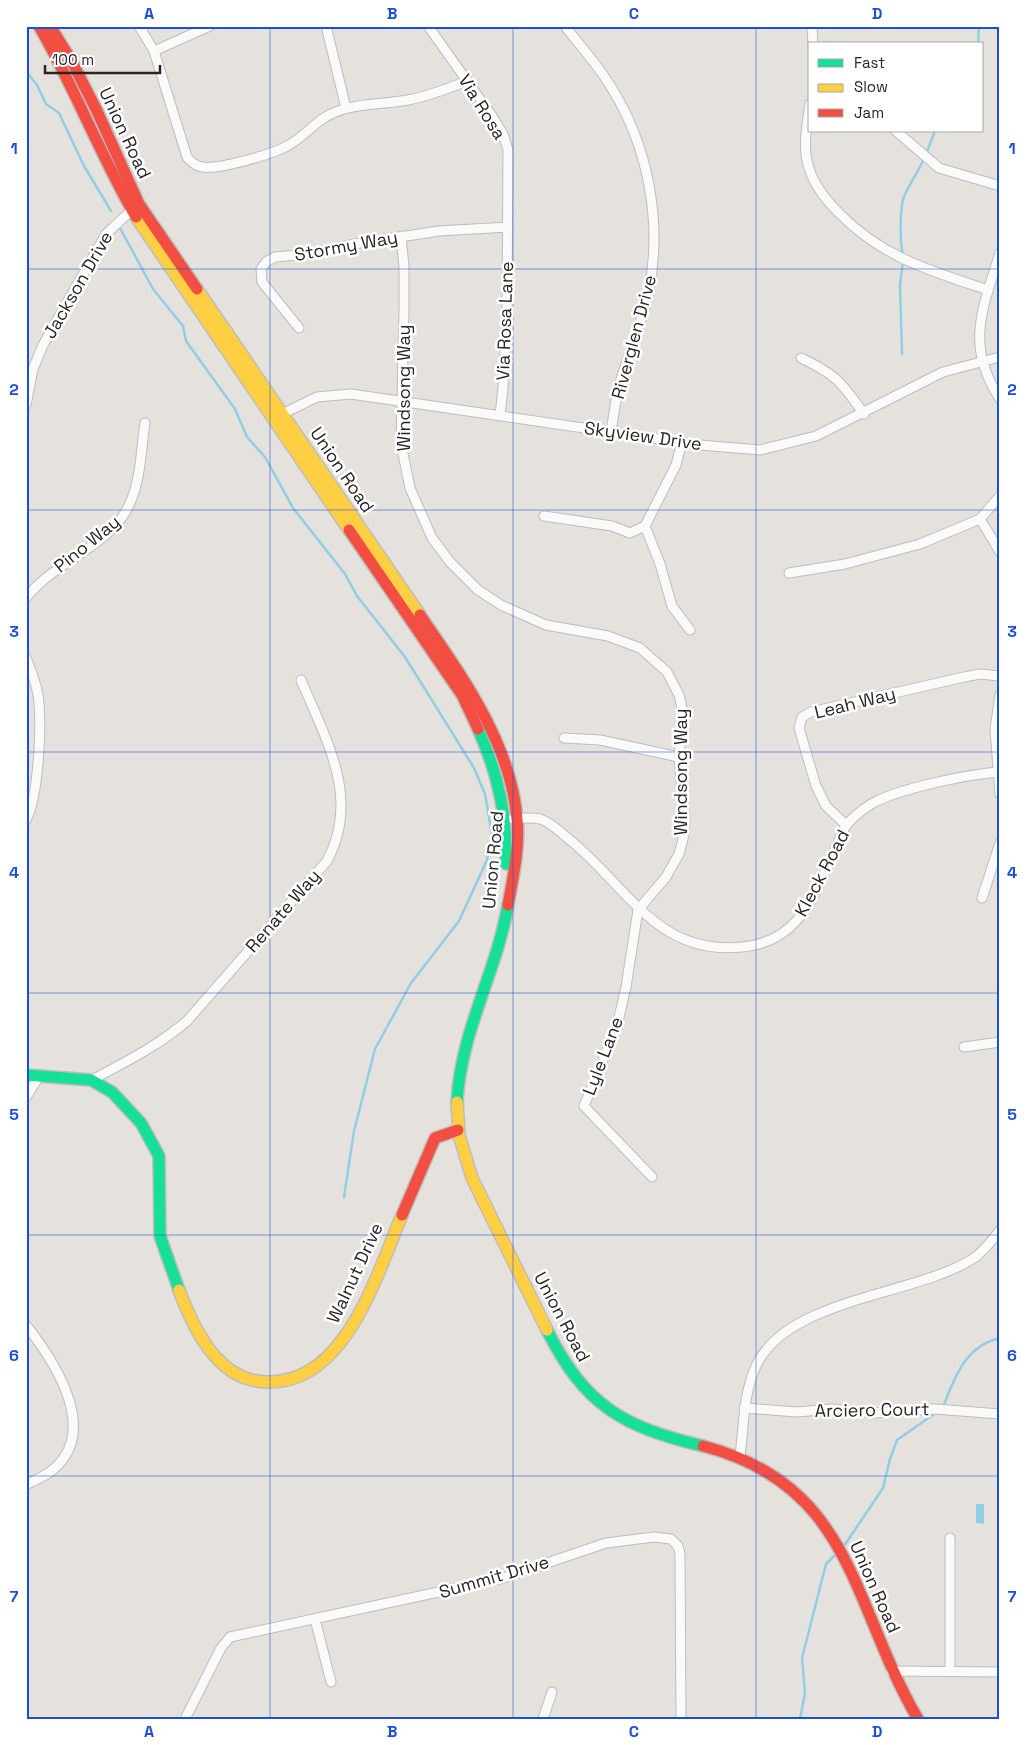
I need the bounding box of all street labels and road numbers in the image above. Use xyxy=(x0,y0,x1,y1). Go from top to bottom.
street label: Via Rosa xyxy=(453,70,511,144)
street label: Union Road xyxy=(94,83,157,182)
street label: Stormy Way xyxy=(292,225,399,266)
street label: Jackson Drive xyxy=(38,227,118,342)
street label: Via Rosa Lane xyxy=(491,261,518,381)
street label: Riverglen Drive xyxy=(606,272,661,401)
street label: Windsong Way xyxy=(392,324,415,452)
street label: Skyview Drive xyxy=(583,416,703,455)
street label: Union Road xyxy=(305,422,379,517)
street label: Pino Way xyxy=(49,510,124,577)
street label: Leah Way xyxy=(812,681,898,724)
street label: Windsong Way xyxy=(669,708,692,836)
street label: Union Road xyxy=(477,810,508,910)
street label: Kleck Road xyxy=(789,825,854,920)
street label: Renate Way xyxy=(240,864,325,957)
street label: Lyle Lane xyxy=(577,1013,628,1098)
street label: Walnut Drive xyxy=(321,1219,388,1327)
street label: Union Road xyxy=(529,1268,596,1366)
street label: Arciero Court xyxy=(814,1397,929,1422)
street label: Union Road xyxy=(845,1537,906,1636)
street label: Summit Drive xyxy=(436,1550,552,1603)

